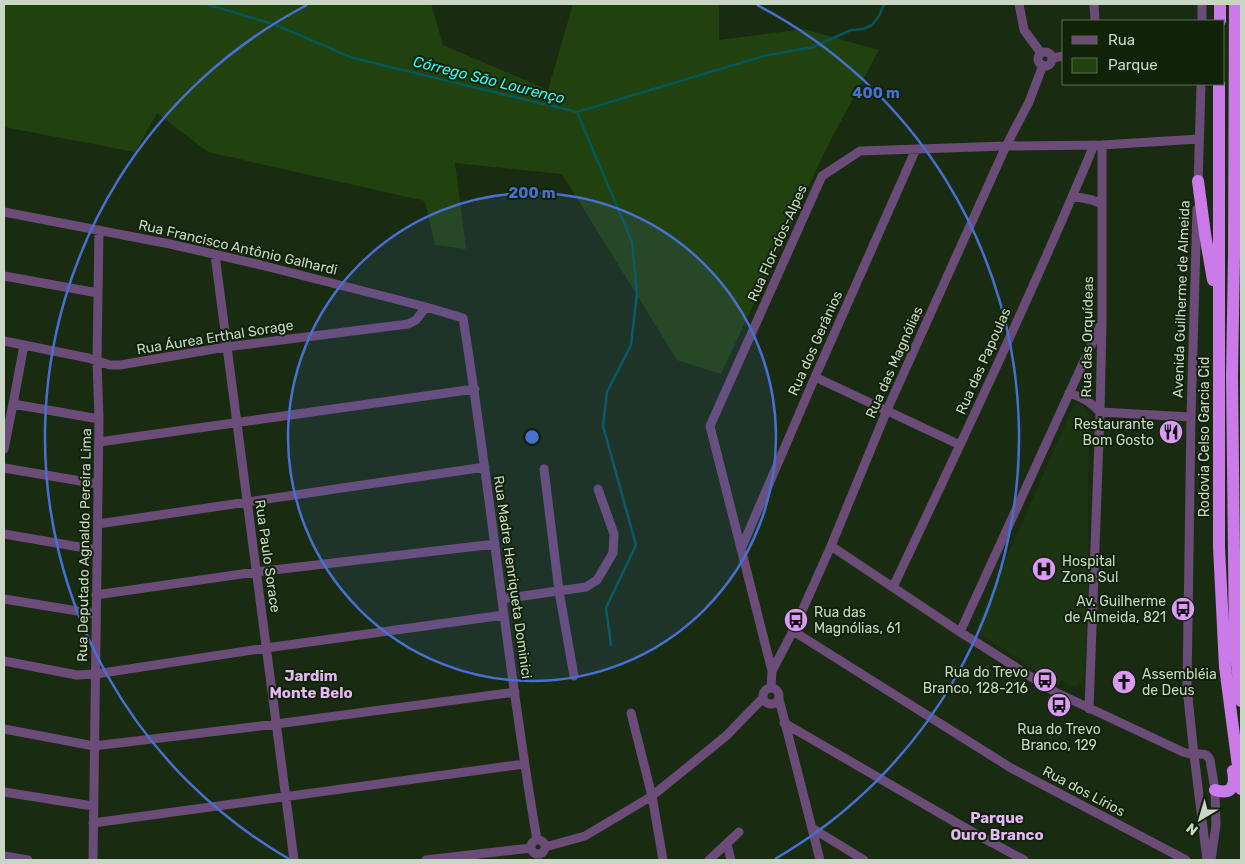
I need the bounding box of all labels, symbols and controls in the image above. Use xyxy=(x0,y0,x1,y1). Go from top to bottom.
legend xyxy=(1062,20,1225,85)
text: Rua xyxy=(1108,31,1135,49)
water label: Córrego São Lourenço xyxy=(411,52,567,108)
text: Parque xyxy=(1108,56,1158,74)
text: 400 m xyxy=(852,84,900,102)
street label: Rua Flor-dos-Alpes xyxy=(744,182,811,304)
text: 200 m xyxy=(508,184,556,202)
street label: Avenida Guilherme de Almeida xyxy=(1170,200,1193,398)
street label: Rua Francisco Antônio Galhardi xyxy=(137,216,339,279)
street label: Rua das Orquídeas xyxy=(1078,276,1097,398)
street label: Rua dos Gerânios xyxy=(785,288,846,398)
street label: Rua das Magnólias xyxy=(862,304,927,421)
street label: Rua das Papoulas xyxy=(952,305,1015,417)
street label: Rua Áurea Erthal Sorage xyxy=(135,316,295,358)
street label: Rodovia Celso Garcia Cid xyxy=(1196,357,1213,517)
place label: Restaurante Bom Gosto xyxy=(1074,416,1154,449)
restaurant icon: Restaurante Bom Gosto xyxy=(1158,419,1184,445)
street label: Rua Deputado Agnaldo Pereira Lima xyxy=(74,428,95,662)
centre of rings xyxy=(523,428,541,446)
street label: Rua Madre Henriqueta Dominici xyxy=(490,474,535,680)
street label: Rua Paulo Sorace xyxy=(251,498,284,614)
place label: Hospital Zona Sul xyxy=(1062,553,1118,586)
hospital icon: Hospital Zona Sul xyxy=(1031,556,1057,582)
place label: Av. Guilherme de Almeida, 821 xyxy=(1064,593,1166,626)
bus stop icon: Av. Guilherme de Almeida, 821 xyxy=(1170,596,1196,622)
place label: Rua das Magnólias, 61 xyxy=(814,604,900,637)
bus stop icon: Rua das Magnólias, 61 xyxy=(783,607,809,633)
place label: Rua do Trevo Branco, 128-216 xyxy=(923,664,1028,697)
place label: Assembléia de Deus xyxy=(1142,666,1217,699)
district label: Jardim Monte Belo xyxy=(269,667,353,702)
bus stop icon: Rua do Trevo Branco, 128-216 xyxy=(1032,667,1058,693)
church icon: Assembléia de Deus xyxy=(1111,669,1137,695)
bus stop icon: Rua do Trevo Branco, 129 xyxy=(1046,692,1072,718)
place label: Rua do Trevo Branco, 129 xyxy=(1017,721,1101,754)
street label: Rua dos Lírios xyxy=(1040,763,1128,820)
north arrow xyxy=(1175,794,1225,844)
district label: Parque Ouro Branco xyxy=(950,809,1044,844)
text: N xyxy=(1183,819,1202,839)

